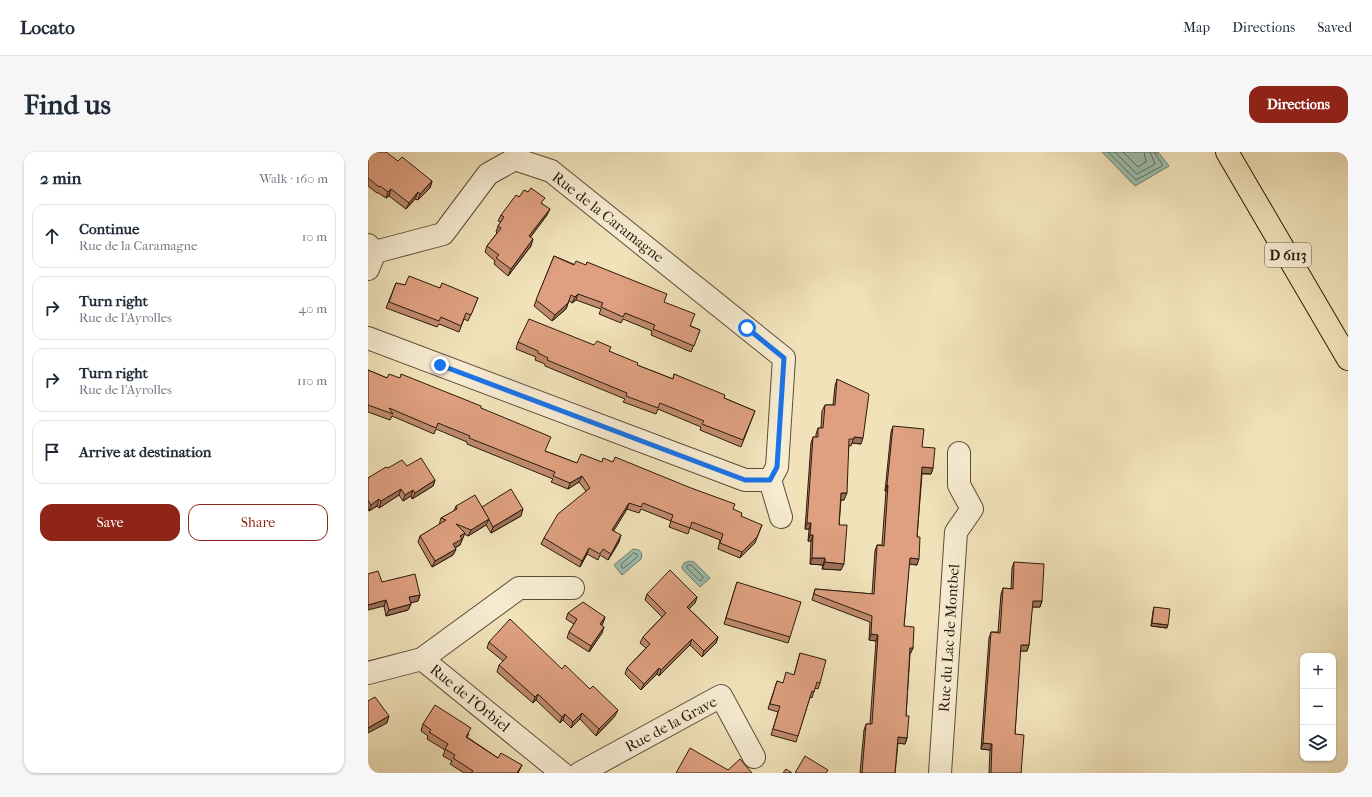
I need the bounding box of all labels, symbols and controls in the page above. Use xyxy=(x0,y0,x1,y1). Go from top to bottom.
text: Locato xyxy=(20,17,75,39)
text: Map xyxy=(1183,19,1210,36)
text: Directions xyxy=(1232,19,1295,36)
text: Saved xyxy=(1317,19,1352,36)
button: Directions xyxy=(1249,86,1348,123)
text: Find us xyxy=(24,88,111,121)
text: 2 min xyxy=(40,168,81,188)
street label: Rue de la Caramagne xyxy=(549,168,668,267)
text: Walk · 160 m xyxy=(259,171,328,186)
text: Continue xyxy=(79,220,139,238)
icon: ahead xyxy=(41,225,63,247)
text: 10 m xyxy=(302,229,327,244)
text: Rue de la Caramagne xyxy=(79,238,198,253)
road number: D 6113 xyxy=(1265,243,1311,267)
text: Turn right xyxy=(79,292,148,310)
icon: right xyxy=(41,297,63,319)
text: 40 m xyxy=(299,301,327,316)
text: Rue de l'Ayrolles xyxy=(79,310,172,325)
route start xyxy=(738,319,756,337)
route end xyxy=(431,356,449,374)
text: Turn right xyxy=(79,364,148,382)
icon: right xyxy=(41,369,63,391)
text: 110 m xyxy=(297,373,327,388)
text: Rue de l'Ayrolles xyxy=(79,382,172,397)
icon: arrive xyxy=(41,441,63,463)
text: Arrive at destination xyxy=(79,443,211,461)
button: Save xyxy=(40,504,180,541)
button: Share xyxy=(188,504,328,541)
street label: Rue du Lac de Montbel xyxy=(935,563,963,713)
map controls xyxy=(1300,653,1336,761)
button: + xyxy=(1300,653,1336,689)
street label: Rue de l'Orbiel xyxy=(426,660,514,736)
button: − xyxy=(1300,689,1336,725)
street label: Rue de la Grave xyxy=(622,692,720,756)
button: layers xyxy=(1300,725,1336,761)

